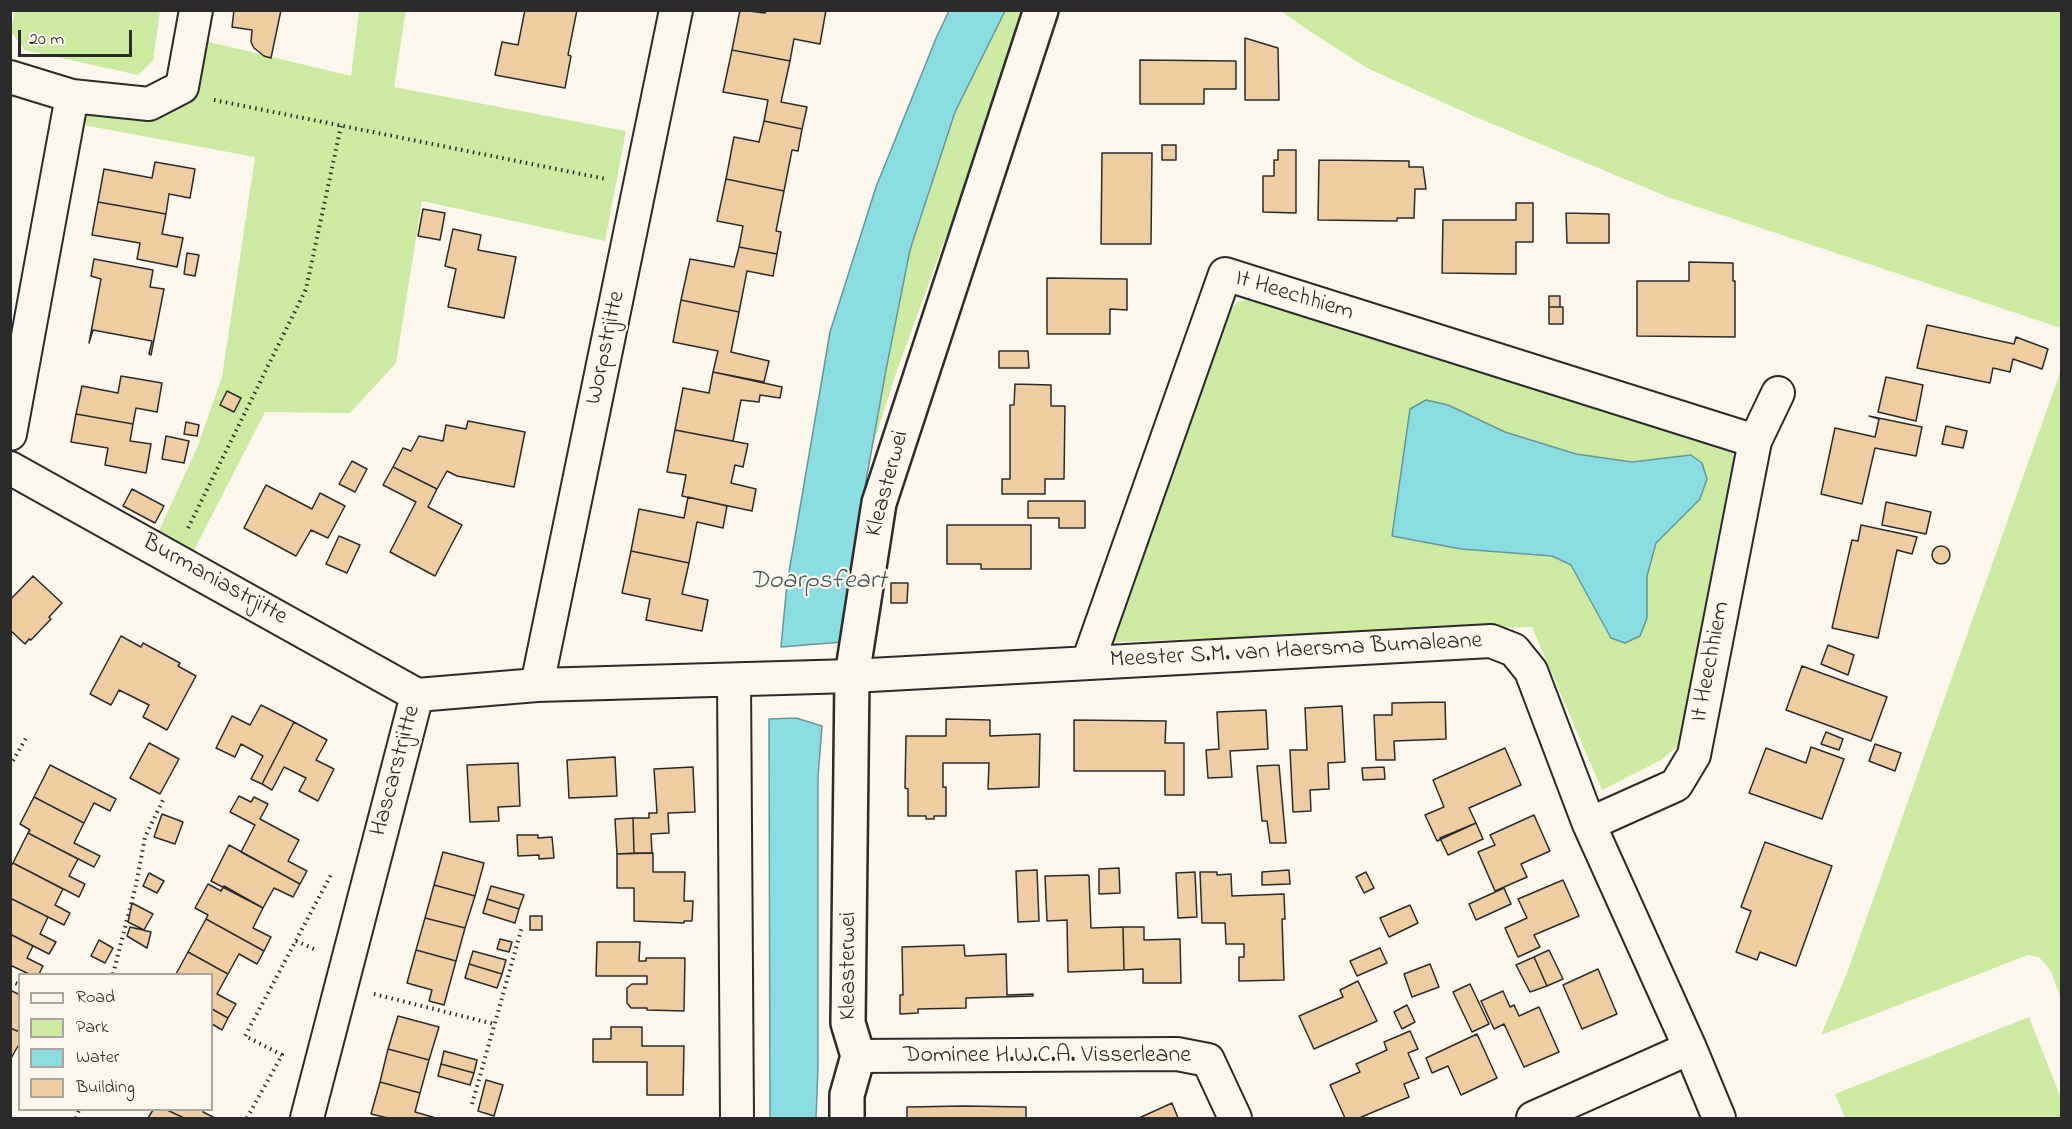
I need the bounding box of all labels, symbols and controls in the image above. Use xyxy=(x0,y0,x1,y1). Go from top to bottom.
scale bar xyxy=(21,18,135,56)
text: 20 m xyxy=(29,27,64,53)
street label: It Heechhiem xyxy=(1231,265,1357,329)
street label: Worpstrjitte xyxy=(581,289,633,407)
street label: Kleasterwei xyxy=(861,428,917,540)
street label: Burmaniastrjitte xyxy=(136,529,292,633)
water label: Doarpsfeart xyxy=(750,567,886,599)
street label: It Heechhiem xyxy=(1686,599,1738,725)
street label: Meester S.M. van Haersma Bumaleane xyxy=(1109,628,1483,676)
street label: Hascarstrjitte xyxy=(366,703,428,839)
street label: Kleasterwei xyxy=(836,912,864,1020)
legend xyxy=(18,973,213,1111)
text: Road xyxy=(76,985,115,1011)
text: Park xyxy=(76,1015,109,1041)
street label: Dominee H.W.C.A. Visserleane xyxy=(903,1043,1191,1071)
text: Water xyxy=(76,1045,119,1071)
text: Building xyxy=(76,1075,135,1101)

